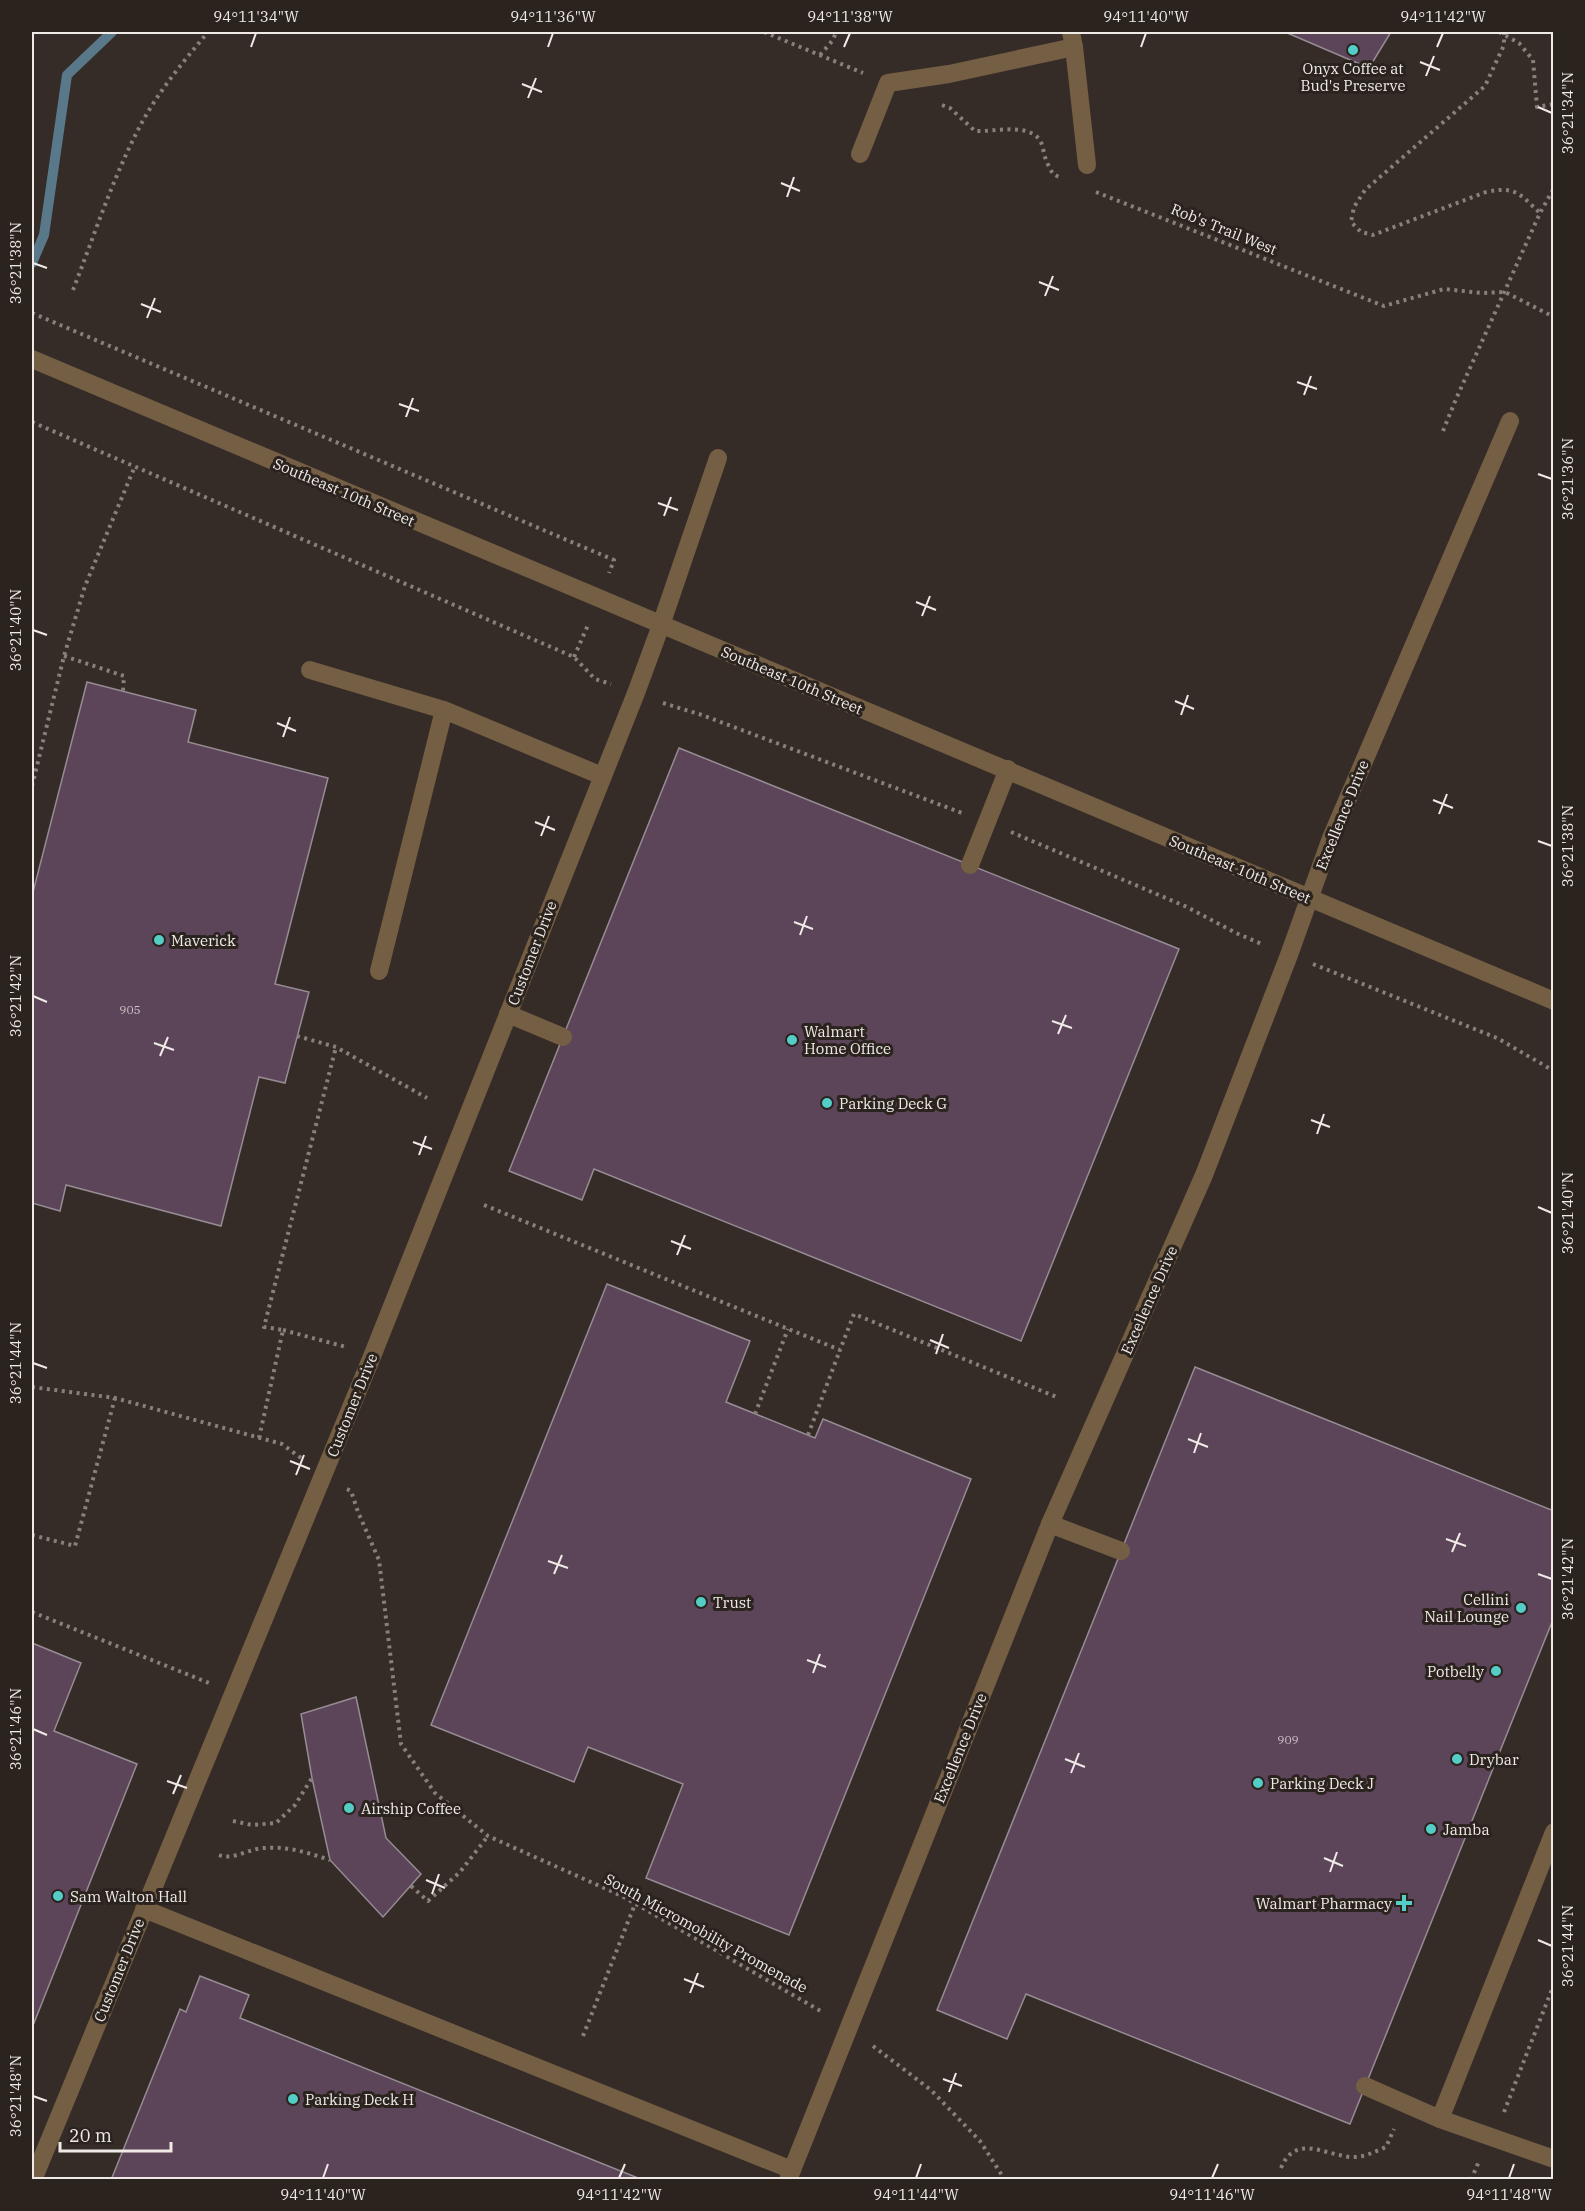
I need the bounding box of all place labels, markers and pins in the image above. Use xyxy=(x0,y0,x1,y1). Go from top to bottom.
marker: Onyx Coffee at Bud's Preserve xyxy=(1346,43,1360,57)
place label: Onyx Coffee at Bud's Preserve xyxy=(1301,59,1406,95)
place label: Maverick xyxy=(171,931,236,950)
marker: Maverick xyxy=(152,933,166,947)
place label: Walmart Home Office xyxy=(804,1022,891,1058)
marker: Walmart Home Office xyxy=(785,1033,799,1047)
place label: Parking Deck G xyxy=(839,1094,947,1113)
marker: Parking Deck G xyxy=(820,1096,834,1110)
place label: Cellini Nail Lounge xyxy=(1424,1590,1509,1626)
place label: Trust xyxy=(713,1593,751,1612)
marker: Trust xyxy=(694,1595,708,1609)
marker: Cellini Nail Lounge xyxy=(1514,1601,1528,1615)
place label: Potbelly xyxy=(1427,1662,1484,1681)
marker: Potbelly xyxy=(1489,1664,1503,1678)
place label: Drybar xyxy=(1469,1750,1519,1769)
marker: Drybar xyxy=(1450,1752,1464,1766)
place label: Parking Deck J xyxy=(1270,1774,1374,1793)
marker: Parking Deck J xyxy=(1251,1776,1265,1790)
place label: Airship Coffee xyxy=(361,1799,461,1818)
marker: Airship Coffee xyxy=(342,1801,356,1815)
place label: Jamba xyxy=(1443,1820,1490,1839)
marker: Jamba xyxy=(1424,1822,1438,1836)
place label: Sam Walton Hall xyxy=(70,1887,187,1906)
marker: Sam Walton Hall xyxy=(51,1889,65,1903)
place label: Walmart Pharmacy xyxy=(1256,1894,1392,1913)
marker: Walmart Pharmacy xyxy=(1397,1896,1411,1910)
place label: Parking Deck H xyxy=(305,2090,414,2109)
marker: Parking Deck H xyxy=(286,2092,300,2106)

